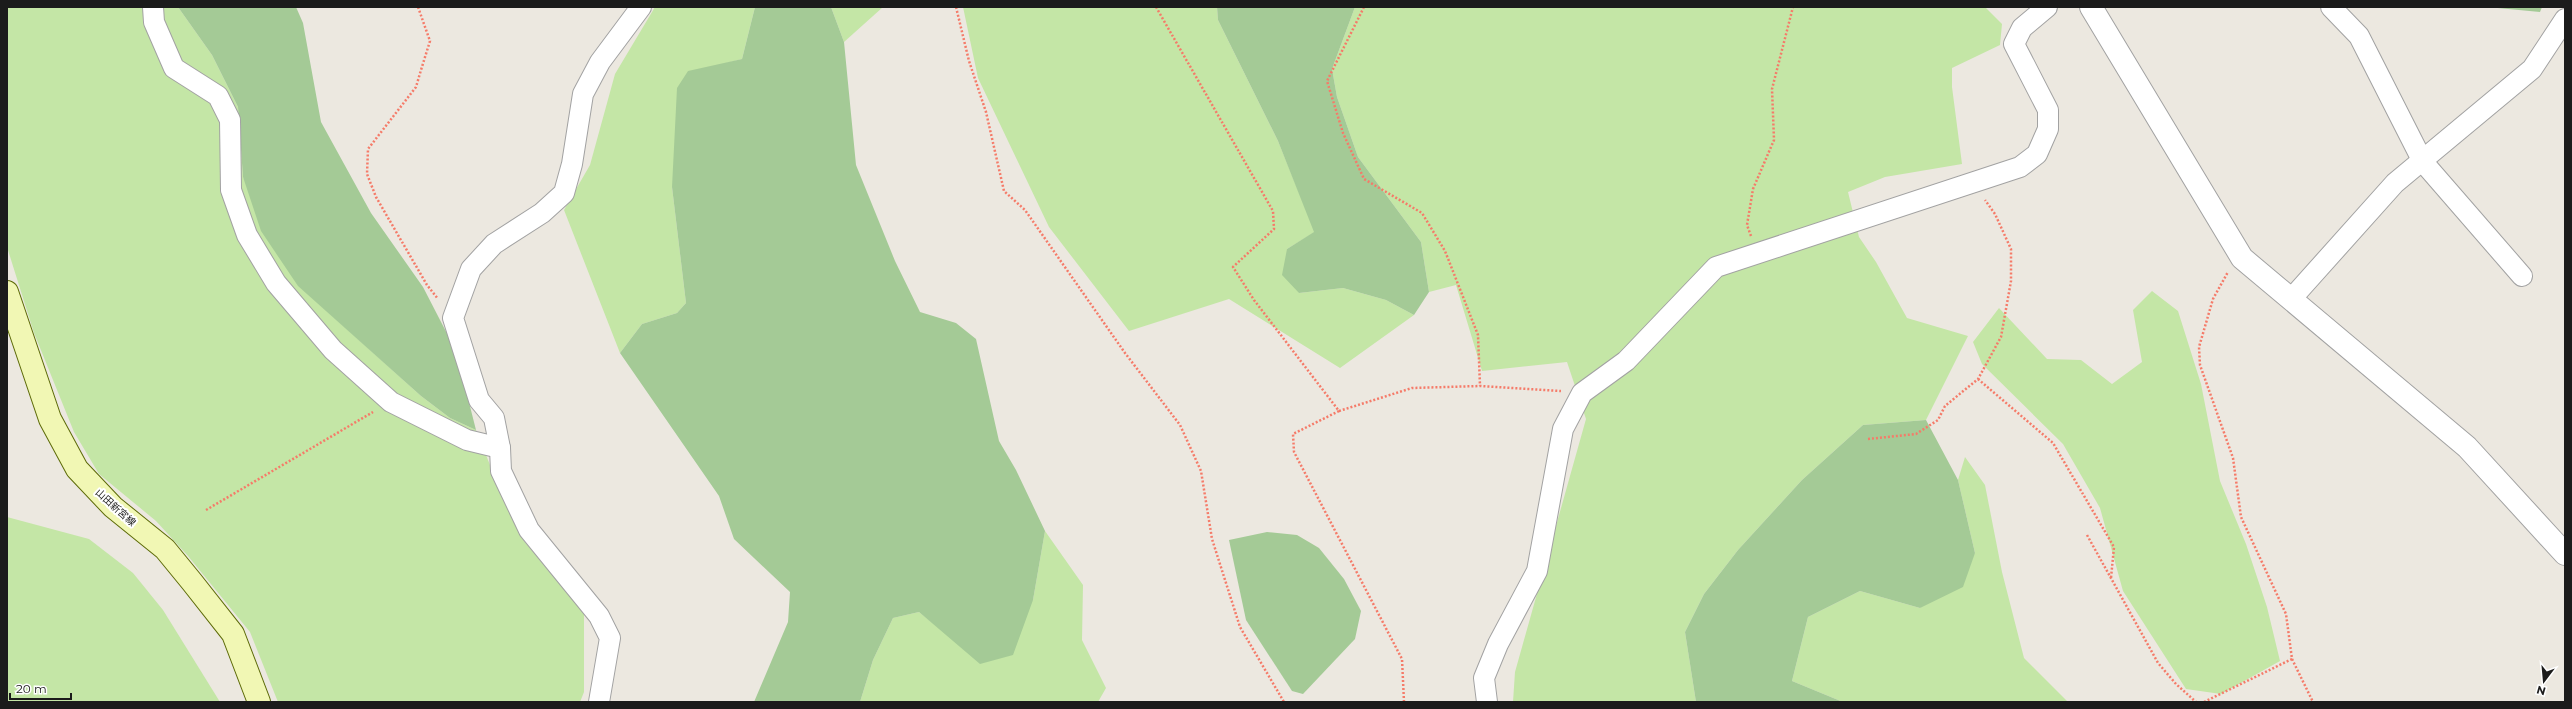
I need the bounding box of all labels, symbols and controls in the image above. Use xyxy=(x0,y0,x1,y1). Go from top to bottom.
street label: 山田新宮線 xyxy=(93,486,139,529)
north arrow xyxy=(2524,661,2564,701)
scale bar xyxy=(10,675,71,701)
text: 20 m xyxy=(16,681,47,696)
text: N xyxy=(2535,683,2547,699)

